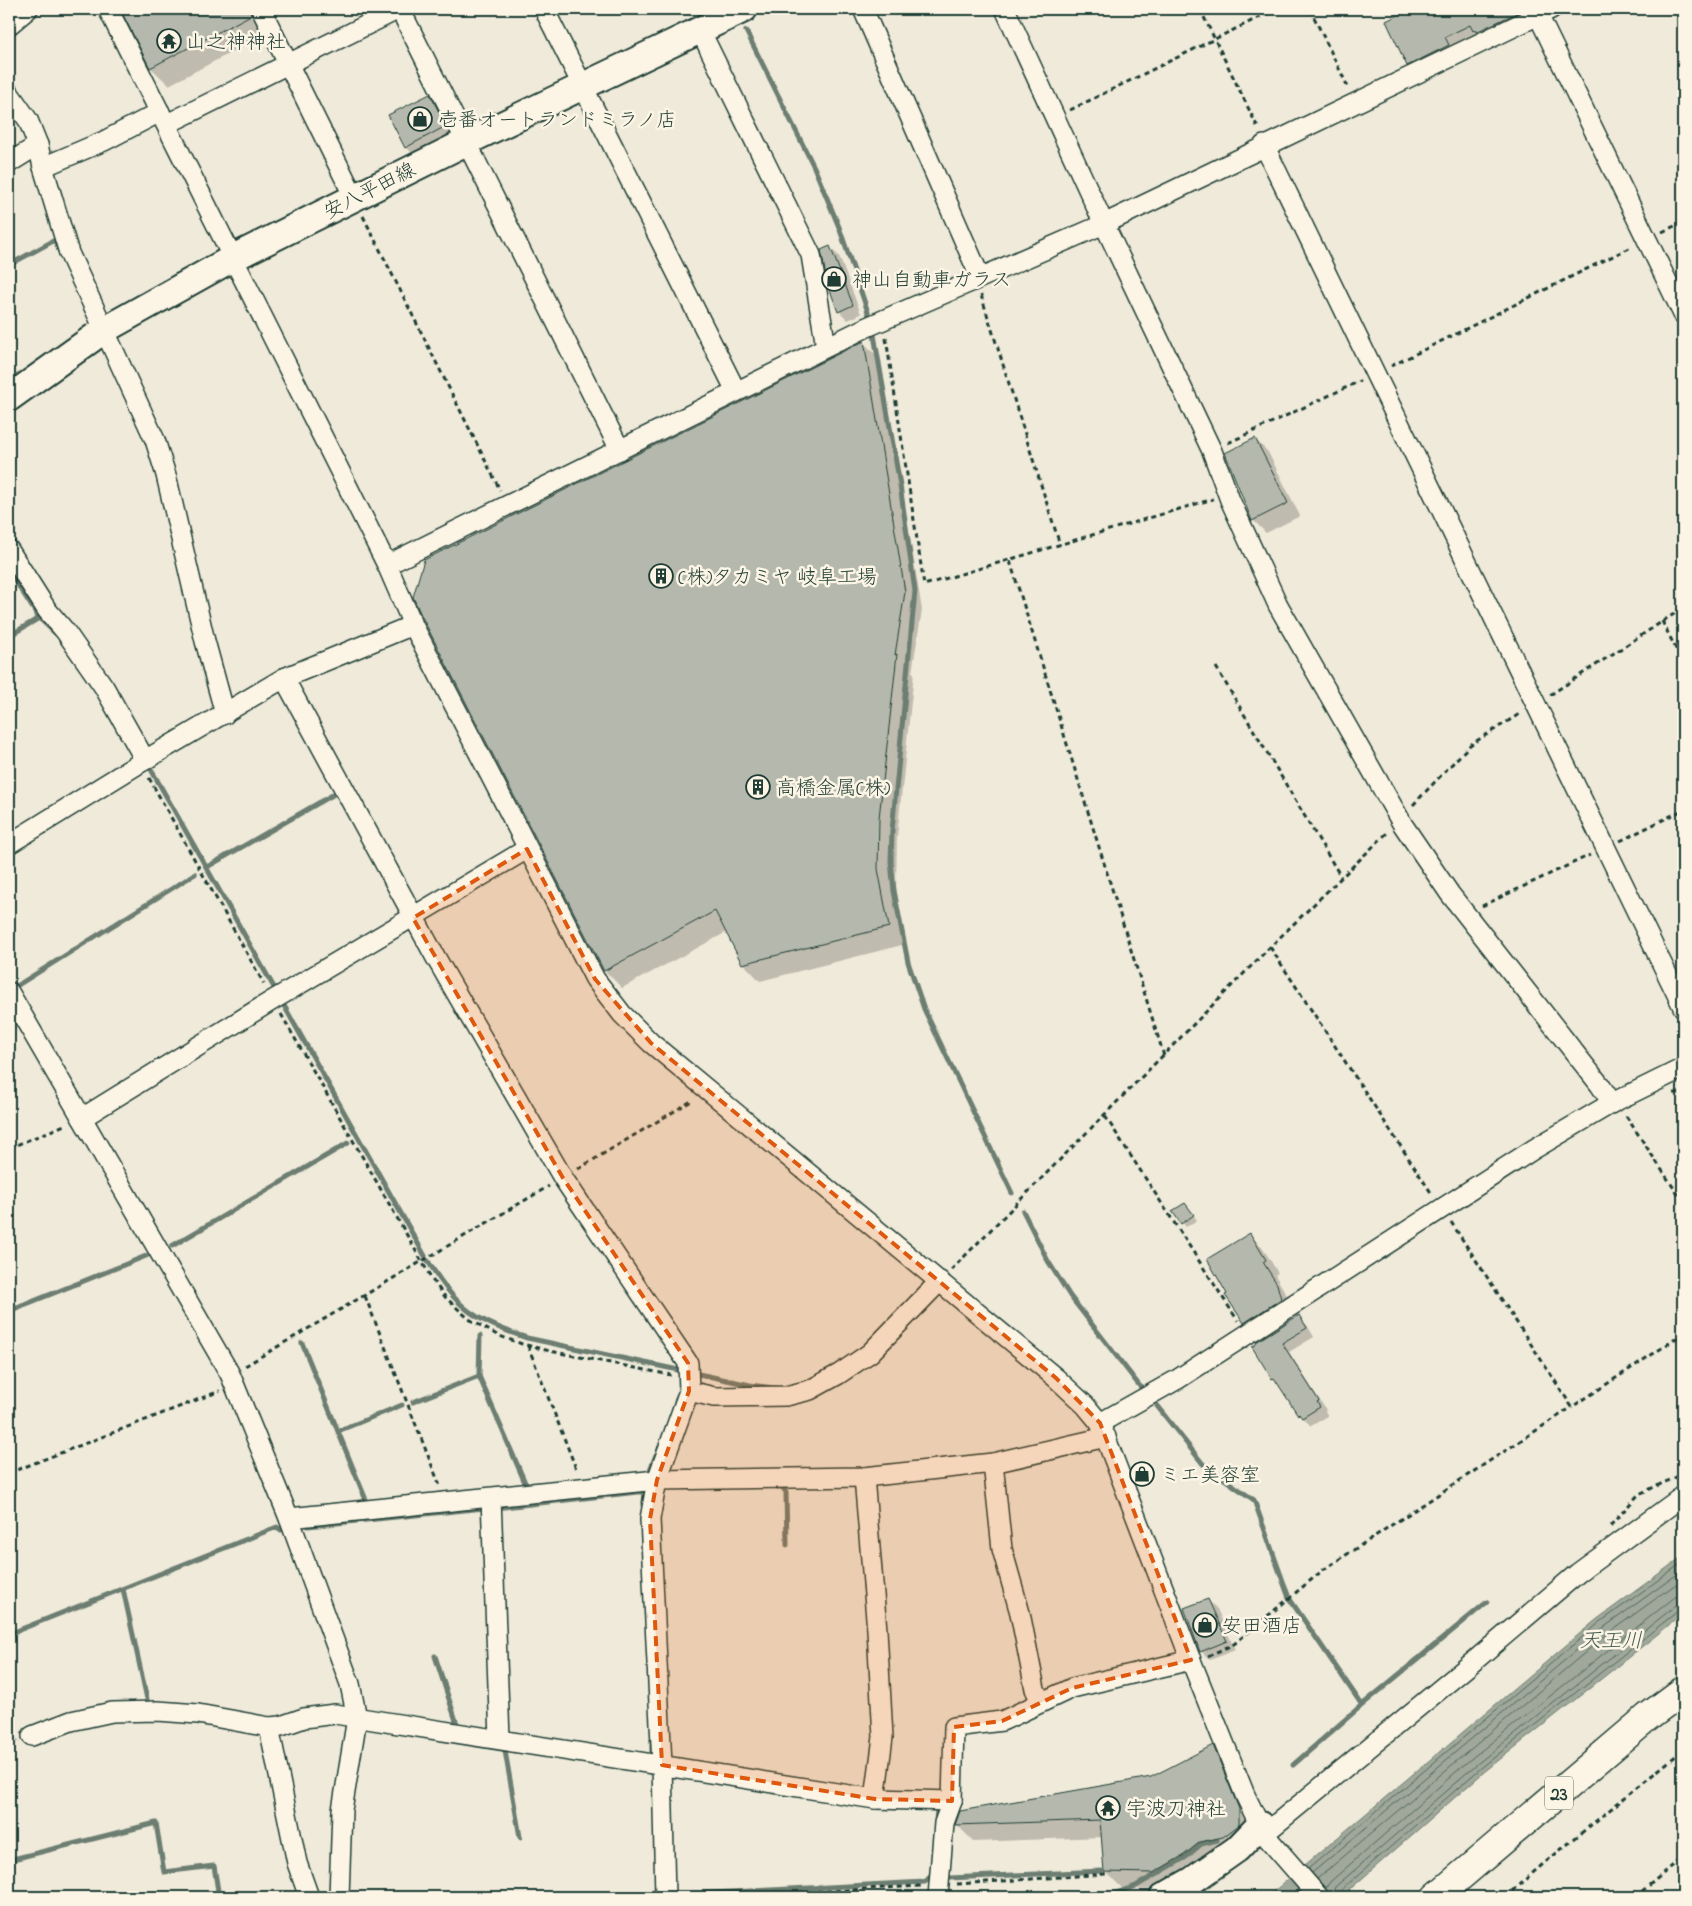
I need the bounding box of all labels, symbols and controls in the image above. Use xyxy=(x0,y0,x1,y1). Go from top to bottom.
temple icon: 山之神神社 xyxy=(156,28,182,54)
place label: 山之神神社 xyxy=(186,29,286,58)
shop icon: 壱番オートランドミラノ店 xyxy=(407,106,433,132)
place label: 壱番オートランドミラノ店 xyxy=(438,107,676,136)
street label: 安八平田線 xyxy=(319,157,421,228)
shop icon: 神山自動車ガラス xyxy=(821,266,847,292)
place label: 神山自動車ガラス xyxy=(852,267,1011,296)
building icon: (株)タカミヤ 岐阜工場 xyxy=(648,563,674,589)
place label: (株)タカミヤ 岐阜工場 xyxy=(678,564,877,593)
building icon: 高橋金属(株) xyxy=(745,774,771,800)
place label: 高橋金属(株) xyxy=(776,775,890,804)
shop icon: ミエ美容室 xyxy=(1129,1461,1155,1487)
place label: ミエ美容室 xyxy=(1160,1462,1260,1491)
shop icon: 安田酒店 xyxy=(1192,1612,1218,1638)
place label: 安田酒店 xyxy=(1222,1613,1302,1642)
water label: 天王川 xyxy=(1580,1627,1643,1657)
road number: 23 xyxy=(1545,1776,1573,1810)
temple icon: 宇波刀神社 xyxy=(1095,1795,1121,1821)
place label: 宇波刀神社 xyxy=(1126,1796,1226,1825)

